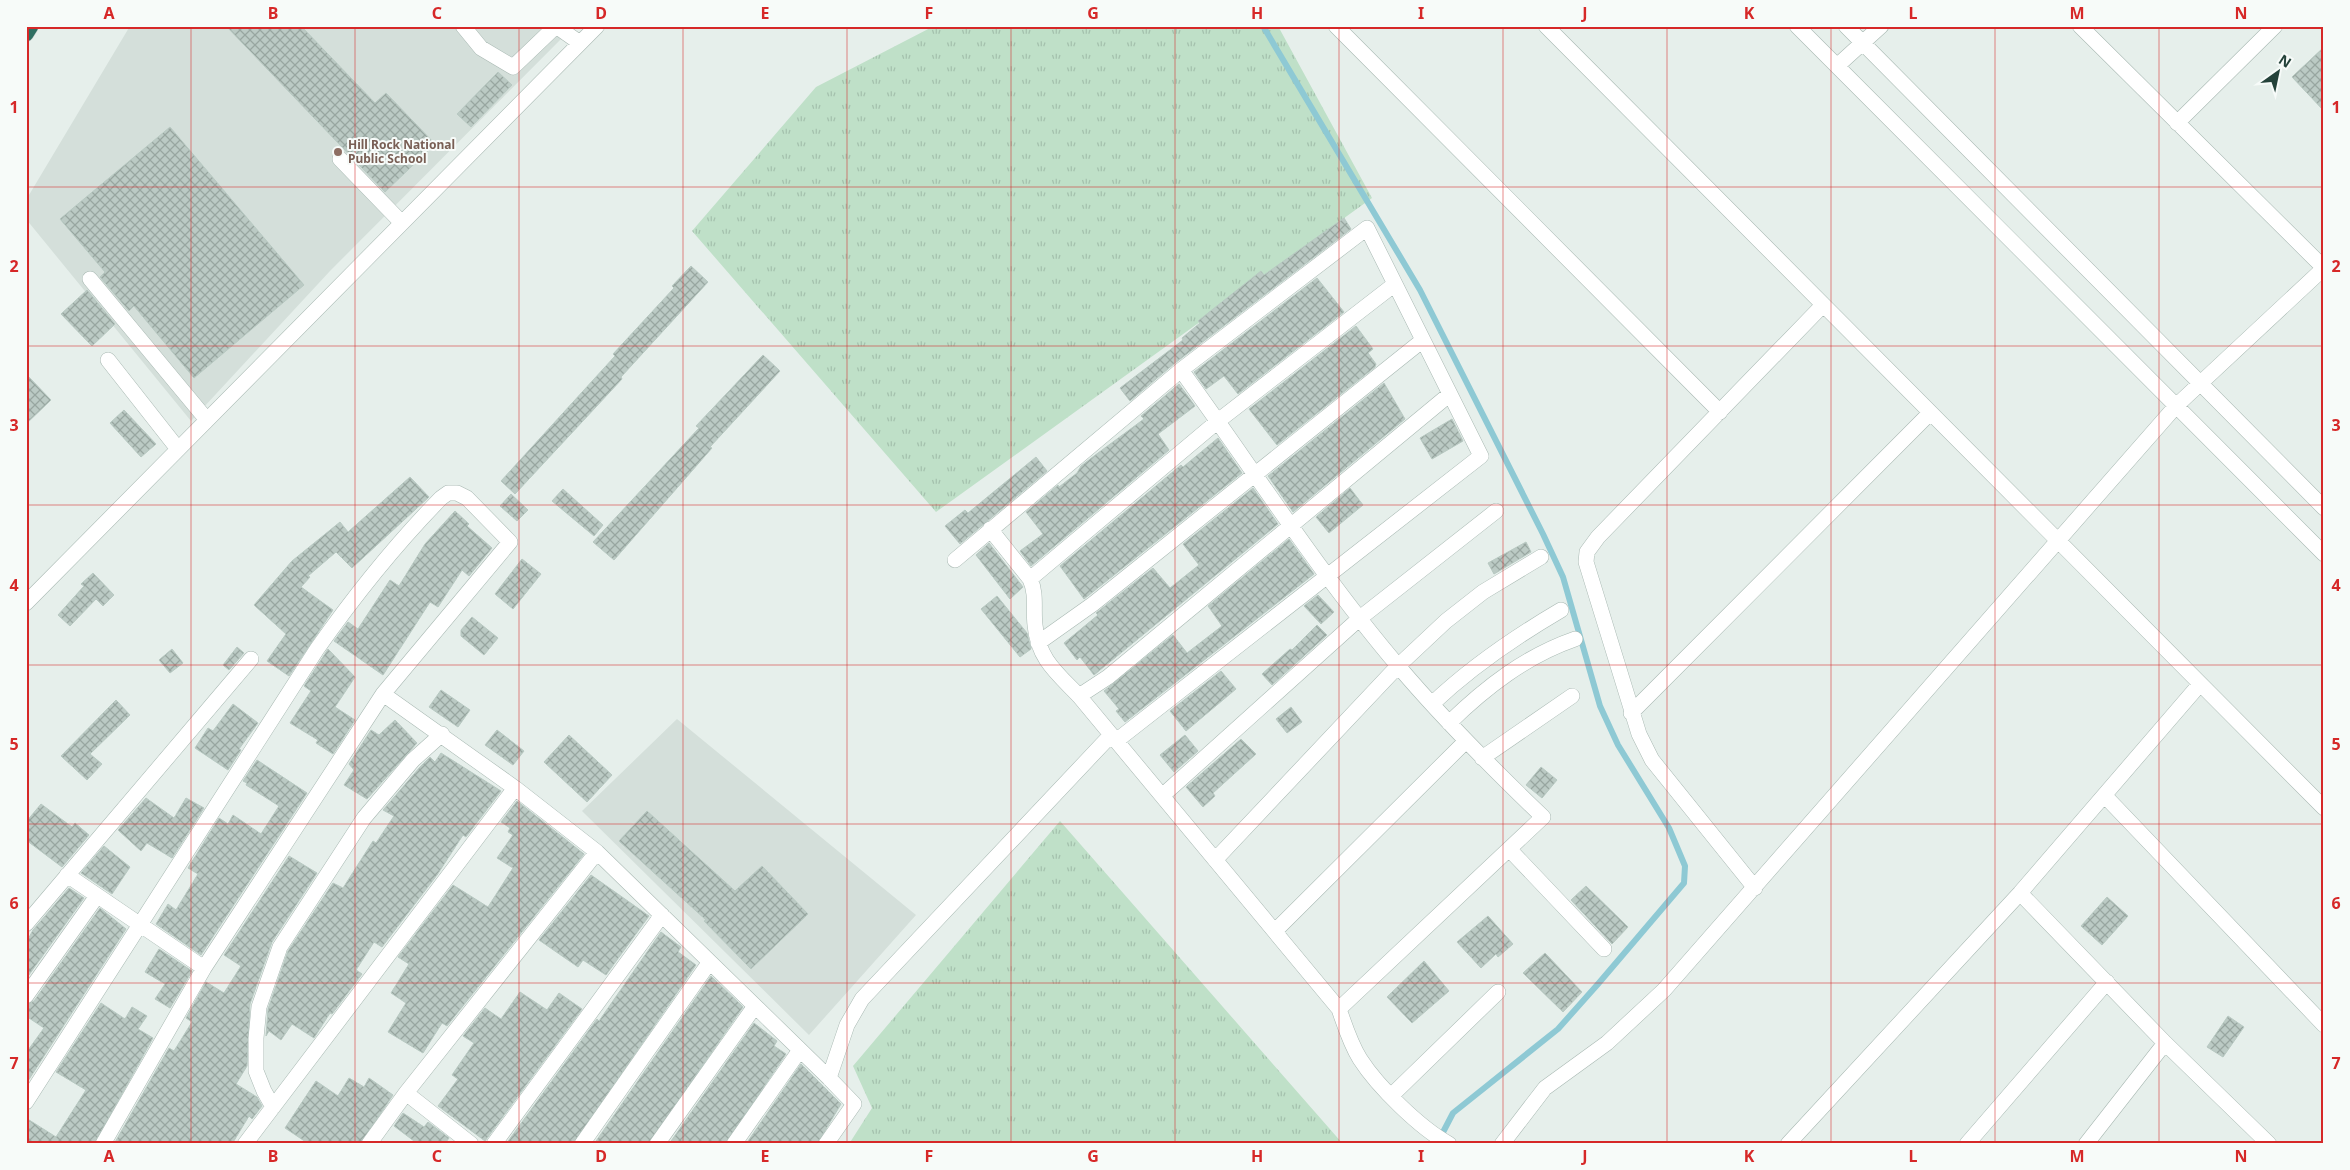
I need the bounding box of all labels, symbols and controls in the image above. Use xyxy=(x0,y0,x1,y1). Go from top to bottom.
text: A xyxy=(103,2,115,24)
text: B xyxy=(268,2,278,24)
text: C xyxy=(432,2,442,24)
text: D xyxy=(595,2,607,24)
text: E xyxy=(761,2,770,24)
text: F xyxy=(925,2,933,24)
text: G xyxy=(1087,2,1099,24)
text: H xyxy=(1251,2,1263,24)
text: I xyxy=(1418,2,1424,24)
text: J xyxy=(1580,2,1588,24)
text: K xyxy=(1744,2,1755,24)
text: L xyxy=(1909,2,1918,24)
text: M xyxy=(2069,2,2085,24)
text: N xyxy=(2234,2,2248,24)
north arrow xyxy=(2252,48,2302,98)
text: N xyxy=(2275,50,2295,72)
text: 1 xyxy=(9,96,19,118)
text: 1 xyxy=(2331,96,2341,118)
place label: Hill Rock National Public School xyxy=(348,136,455,167)
marker: Hill Rock National Public School xyxy=(332,146,344,158)
text: 2 xyxy=(9,255,19,277)
text: 2 xyxy=(2331,255,2341,277)
text: 3 xyxy=(9,414,19,436)
text: 3 xyxy=(2331,414,2341,436)
text: 4 xyxy=(9,574,19,596)
text: 4 xyxy=(2331,574,2341,596)
text: 5 xyxy=(9,733,19,755)
text: 5 xyxy=(2331,733,2341,755)
text: 6 xyxy=(9,892,19,914)
text: 6 xyxy=(2331,892,2341,914)
text: 7 xyxy=(9,1052,19,1074)
text: 7 xyxy=(2331,1052,2341,1074)
text: A xyxy=(103,1145,115,1167)
text: B xyxy=(268,1145,278,1167)
text: C xyxy=(432,1145,442,1167)
text: D xyxy=(595,1145,607,1167)
text: E xyxy=(761,1145,770,1167)
text: F xyxy=(925,1145,933,1167)
text: G xyxy=(1087,1145,1099,1167)
text: H xyxy=(1251,1145,1263,1167)
text: I xyxy=(1418,1145,1424,1167)
text: J xyxy=(1580,1145,1588,1167)
text: K xyxy=(1744,1145,1755,1167)
text: L xyxy=(1909,1145,1918,1167)
text: M xyxy=(2069,1145,2085,1167)
text: N xyxy=(2234,1145,2248,1167)

